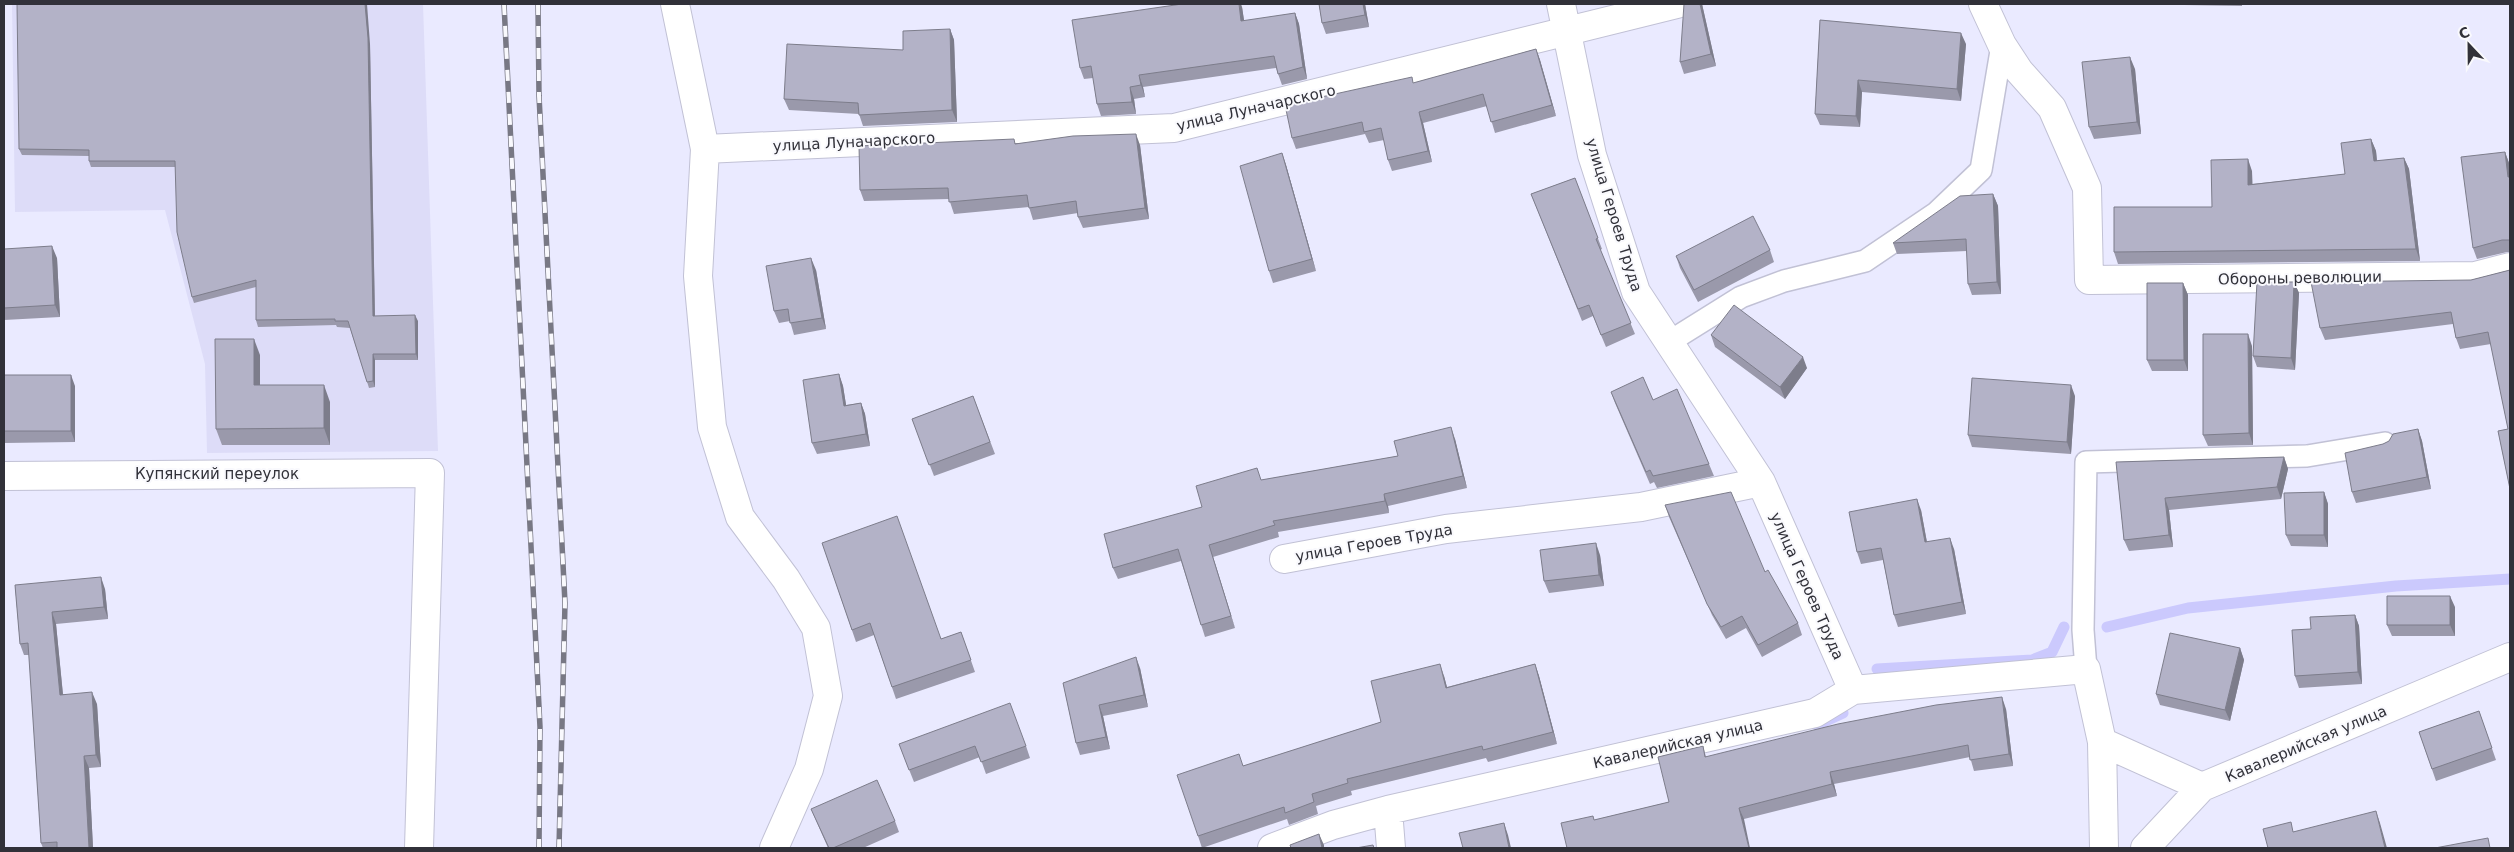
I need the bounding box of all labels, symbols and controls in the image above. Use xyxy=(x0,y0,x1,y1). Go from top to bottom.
north arrow xyxy=(2444,20,2494,70)
text: С xyxy=(2456,24,2472,42)
street label: улица Луначарского xyxy=(1175,81,1337,135)
street label: улица Луначарского xyxy=(772,129,936,155)
street label: улица Героев Труда xyxy=(1582,136,1646,294)
street label: Обороны революции xyxy=(2218,268,2382,288)
street label: Купянский переулок xyxy=(135,465,299,483)
street label: улица Героев Труда xyxy=(1766,510,1848,662)
street label: улица Героев Труда xyxy=(1294,520,1454,566)
street label: Кавалерийская улица xyxy=(2223,702,2389,786)
street label: Кавалерийская улица xyxy=(1591,716,1765,772)

